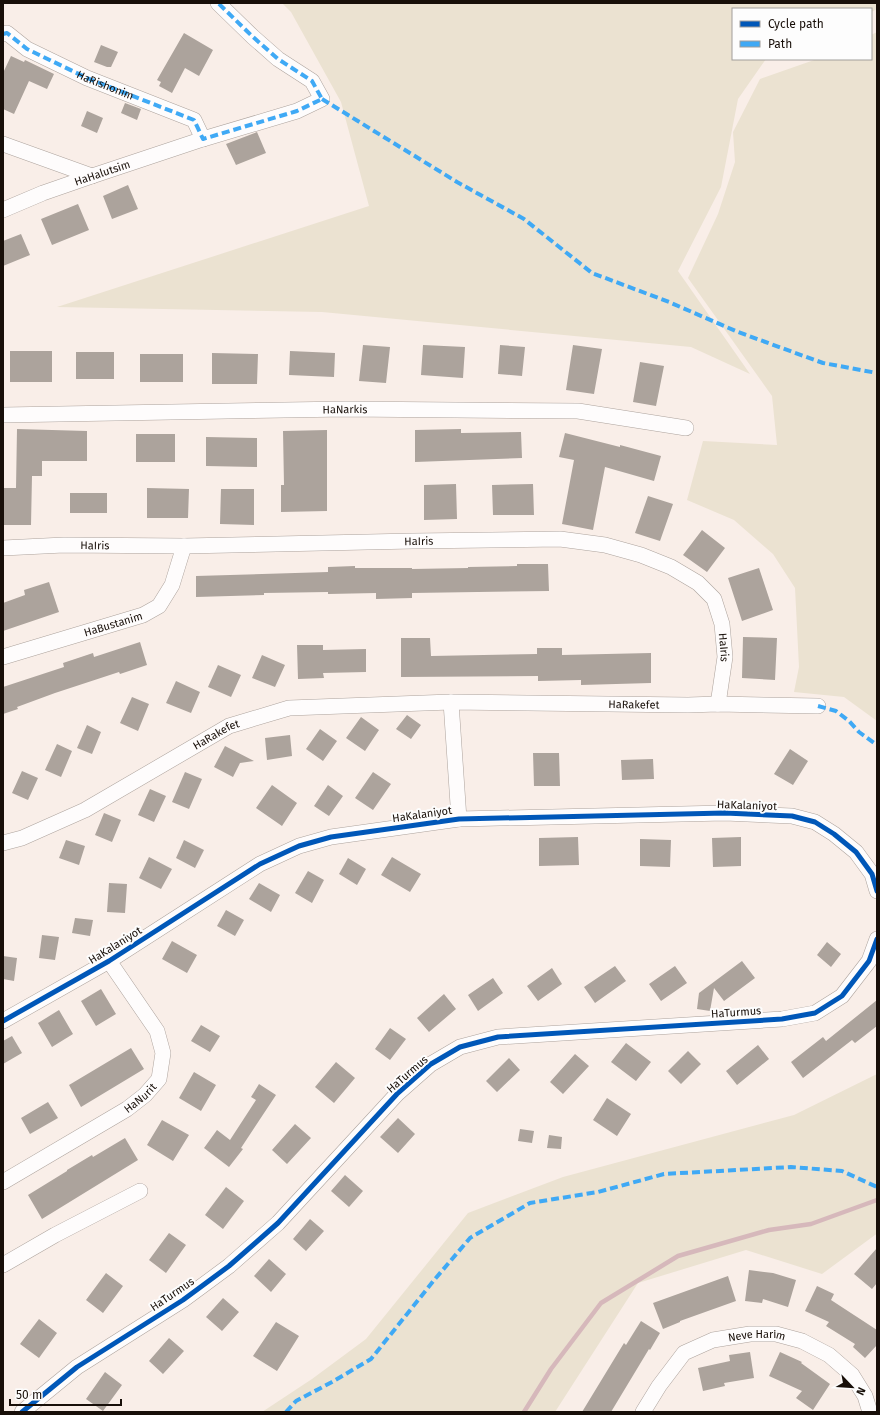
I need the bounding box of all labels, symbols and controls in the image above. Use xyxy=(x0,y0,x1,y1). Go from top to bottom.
legend xyxy=(732,8,872,60)
text: Cycle path xyxy=(768,17,824,31)
text: Path xyxy=(768,37,792,51)
street label: HaRishonim xyxy=(74,68,136,103)
street label: HaHalutsim xyxy=(73,158,132,189)
street label: HaNarkis xyxy=(322,403,368,416)
street label: HaIris xyxy=(404,535,434,548)
street label: HaIris xyxy=(80,539,110,552)
street label: HaBustanim xyxy=(82,610,144,639)
street label: HaIris xyxy=(716,632,731,663)
street label: HaRakefet xyxy=(608,698,660,712)
street label: HaRakefet xyxy=(191,717,241,753)
street label: HaKalaniyot xyxy=(717,798,777,813)
street label: HaKalaniyot xyxy=(391,804,453,825)
street label: HaKalaniyot xyxy=(86,924,144,967)
street label: HaTurmus xyxy=(710,1004,762,1021)
street label: HaTurmus xyxy=(384,1053,431,1096)
street label: HaNurit xyxy=(122,1081,159,1116)
street label: HaTurmus xyxy=(148,1275,197,1314)
street label: Neve Harim xyxy=(727,1328,787,1344)
north arrow xyxy=(832,1367,872,1407)
scale bar xyxy=(10,1381,121,1407)
text: N xyxy=(853,1385,868,1397)
text: 50 m xyxy=(16,1388,42,1402)

